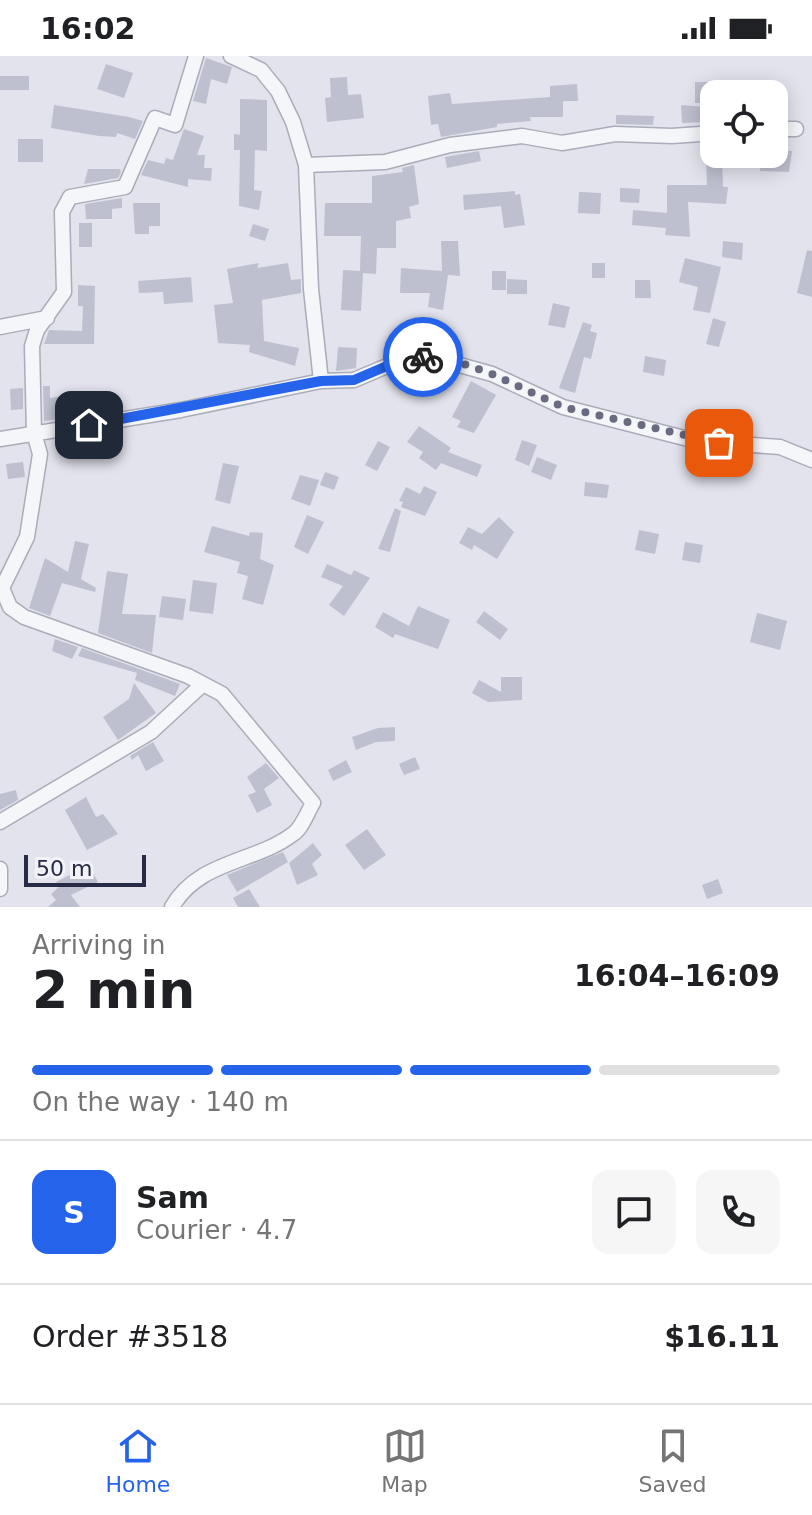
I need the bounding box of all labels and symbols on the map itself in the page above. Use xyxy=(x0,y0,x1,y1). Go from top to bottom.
courier xyxy=(383,317,463,397)
pin xyxy=(55,391,123,459)
pin xyxy=(685,409,753,477)
scale bar xyxy=(24,851,146,887)

